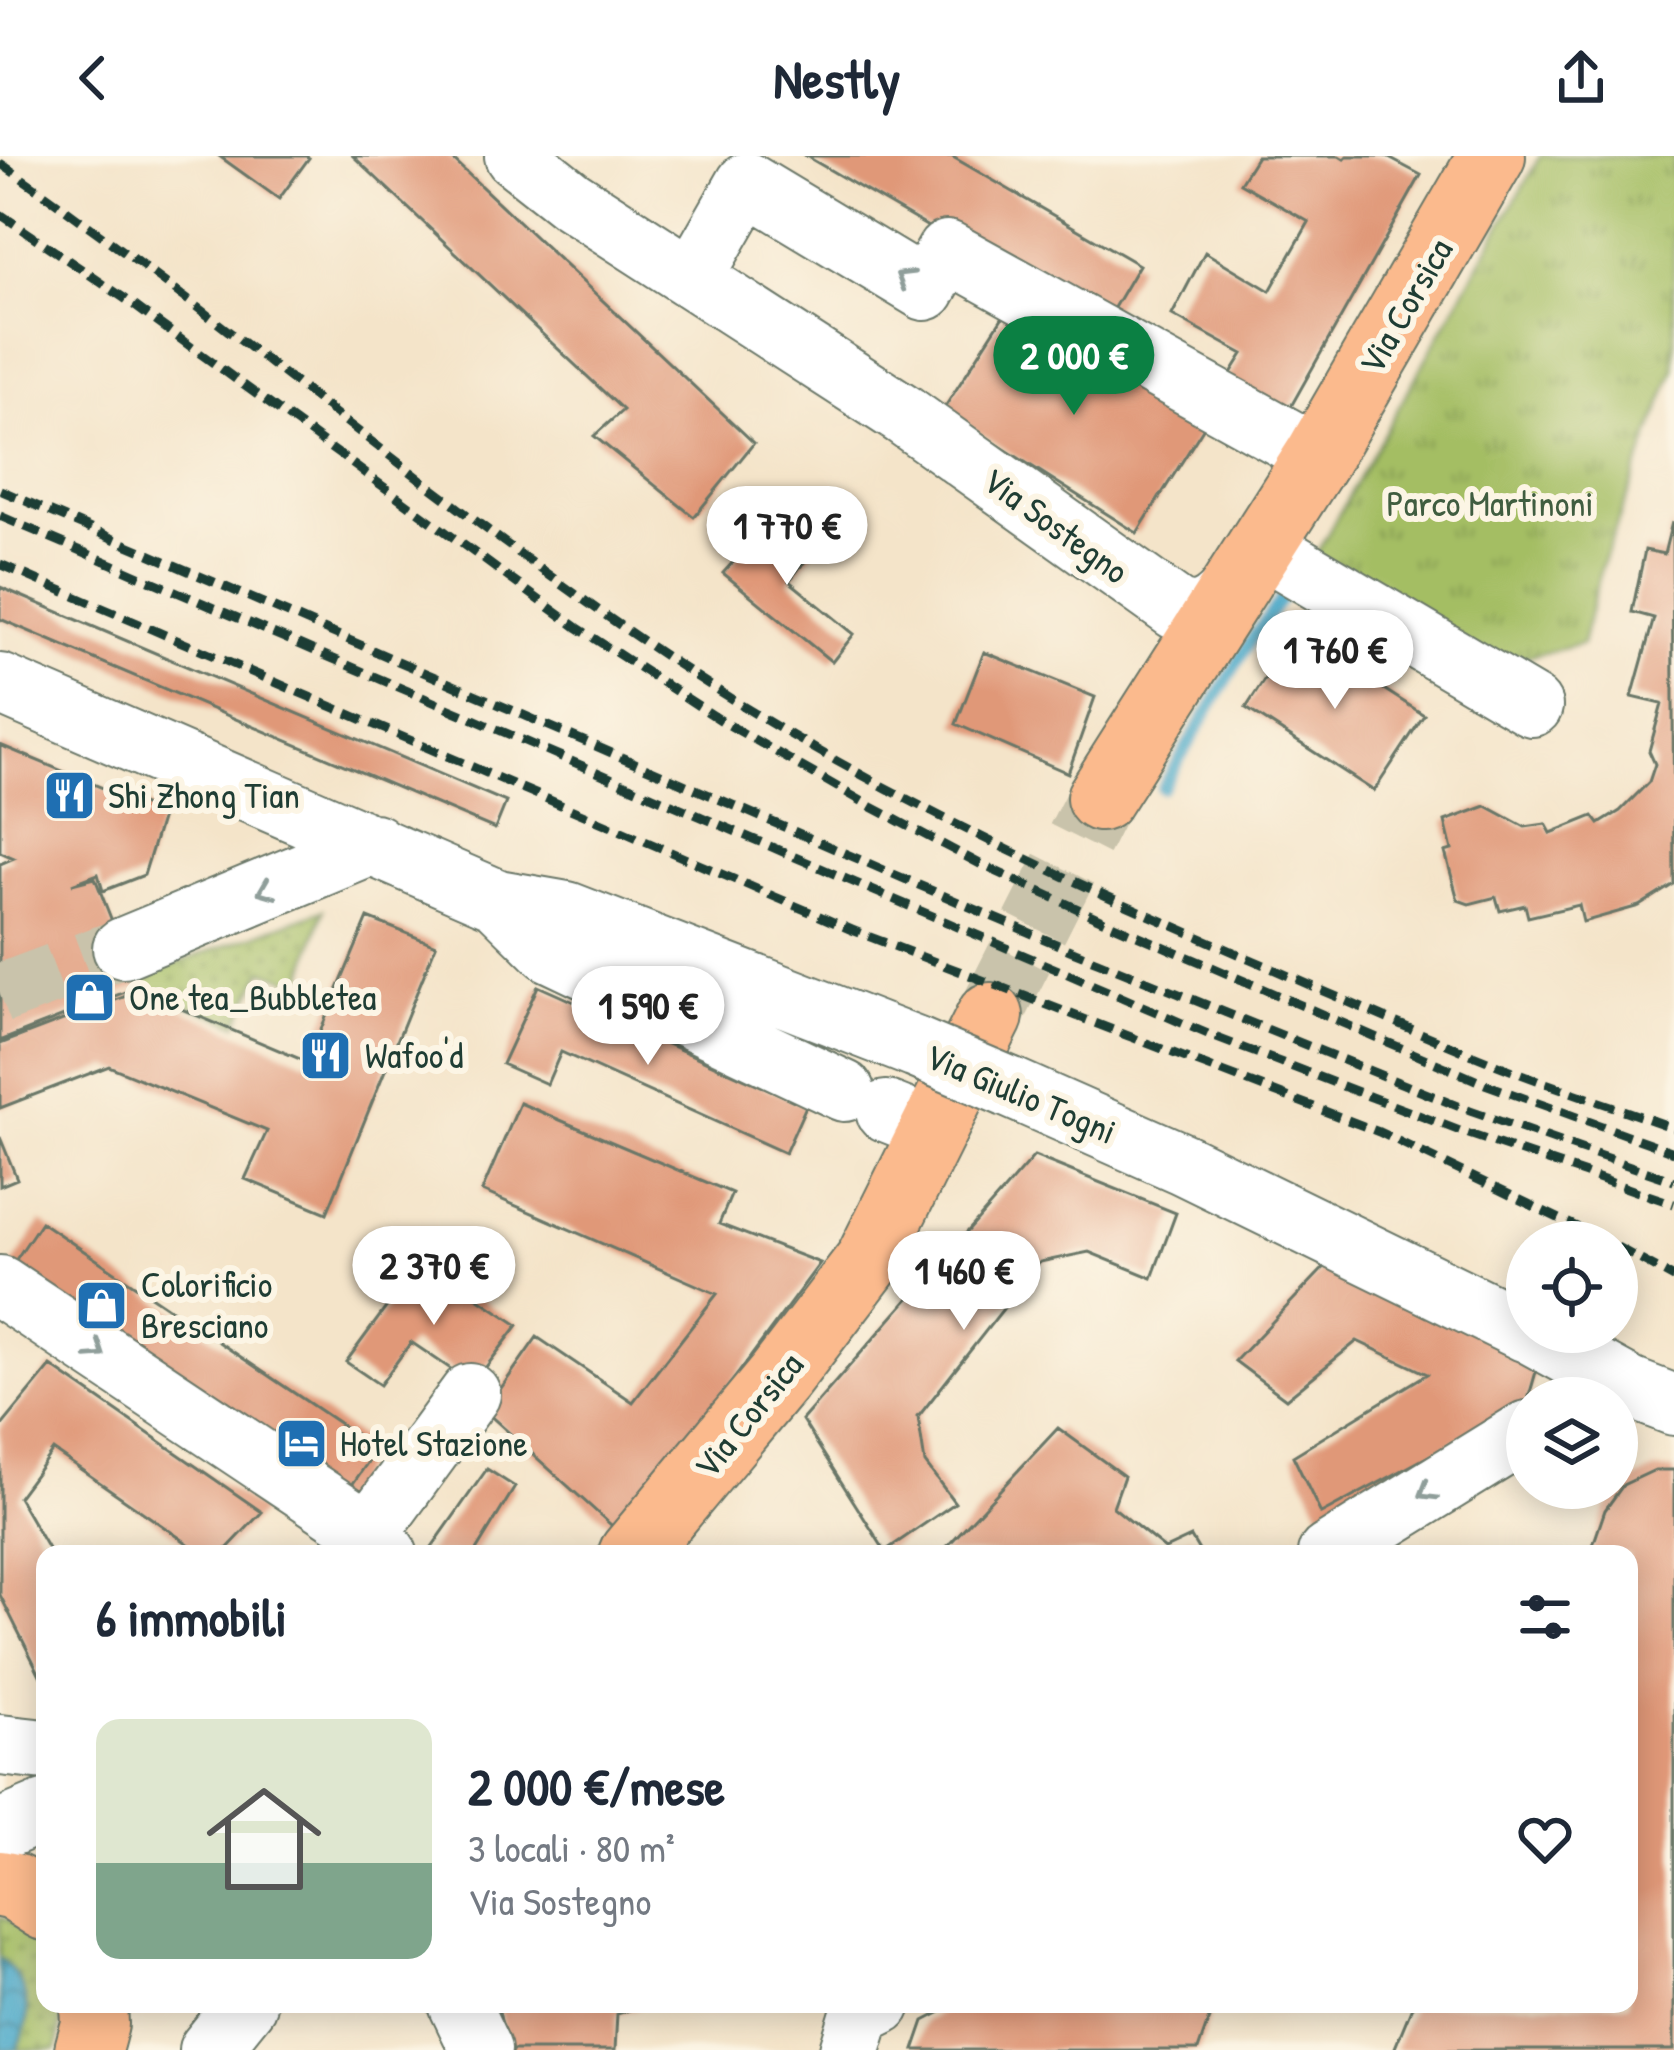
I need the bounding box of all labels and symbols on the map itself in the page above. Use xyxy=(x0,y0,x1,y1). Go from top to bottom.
street label: Via Corsica xyxy=(1346,229,1463,382)
one-way arrow xyxy=(895,270,917,292)
pin: 2 000 € xyxy=(963,316,1185,418)
street label: Via Sostegno xyxy=(973,455,1139,594)
park label: Parco Martinoni xyxy=(1386,478,1594,527)
pin: 1 770 € xyxy=(676,486,898,588)
pin: 1 760 € xyxy=(1224,610,1446,712)
restaurant icon: Shi Zhong Tian xyxy=(41,767,97,823)
place label: Shi Zhong Tian xyxy=(108,770,300,819)
one-way arrow xyxy=(256,876,277,900)
pin: 1 590 € xyxy=(537,966,759,1068)
shop icon: One tea_Bubbletea xyxy=(62,969,118,1025)
place label: One tea_Bubbletea xyxy=(129,972,376,1021)
restaurant icon: Wafoo'd xyxy=(298,1027,354,1083)
place label: Wafoo'd xyxy=(365,1030,463,1079)
street label: Via Giulio Togni xyxy=(918,1030,1124,1155)
pin: 2 370 € xyxy=(323,1226,545,1328)
pin: 1 460 € xyxy=(853,1231,1075,1333)
place label: Colorificio Bresciano xyxy=(141,1259,272,1349)
shop icon: Colorificio Bresciano xyxy=(74,1277,130,1333)
one-way arrow xyxy=(84,1337,106,1359)
street label: Via Corsica xyxy=(682,1341,813,1488)
hotel icon: Hotel Stazione xyxy=(273,1415,329,1471)
place label: Hotel Stazione xyxy=(340,1418,528,1467)
one-way arrow xyxy=(1418,1478,1440,1500)

